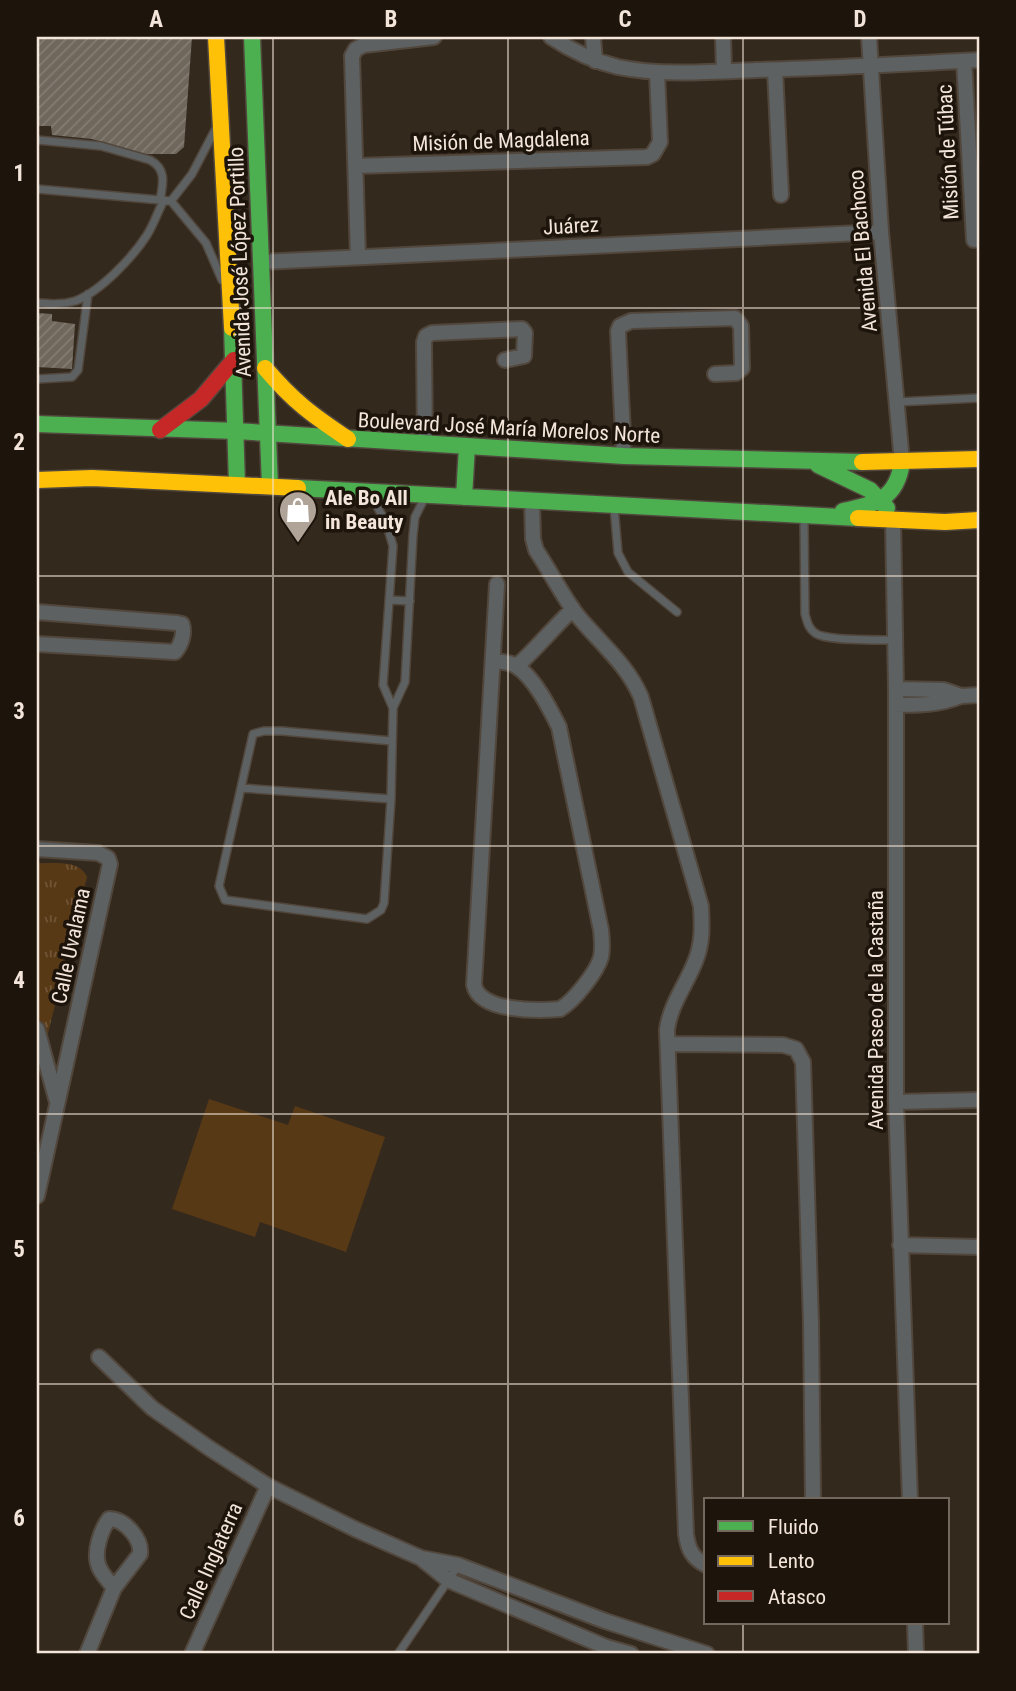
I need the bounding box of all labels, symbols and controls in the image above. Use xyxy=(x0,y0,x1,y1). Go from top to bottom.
text: A xyxy=(149,6,163,33)
text: B xyxy=(385,6,397,33)
text: C xyxy=(618,6,632,33)
text: D xyxy=(854,6,867,33)
street label: Misión de Túbac xyxy=(932,84,964,220)
street label: Misión de Magdalena xyxy=(412,126,590,156)
street label: Avenida José López Portillo xyxy=(224,146,256,378)
text: 1 xyxy=(13,160,25,187)
street label: Avenida El Bachoco xyxy=(844,169,882,333)
street label: Juárez xyxy=(543,213,599,239)
street label: Boulevard José María Morelos Norte xyxy=(357,408,661,448)
text: 2 xyxy=(13,429,25,456)
place label: Ale Bo All in Beauty xyxy=(325,486,408,534)
shop icon: Ale Bo All in Beauty xyxy=(277,489,319,544)
text: 3 xyxy=(13,698,25,725)
street label: Calle Uvalama xyxy=(47,886,95,1006)
street label: Avenida Paseo de la Castaña xyxy=(864,890,888,1130)
text: 4 xyxy=(13,967,25,994)
text: 5 xyxy=(13,1236,25,1263)
legend xyxy=(704,1498,950,1624)
street label: Calle Inglaterra xyxy=(175,1499,247,1623)
text: 6 xyxy=(13,1505,25,1532)
text: Fluido xyxy=(768,1515,819,1539)
text: Lento xyxy=(768,1549,815,1573)
text: Atasco xyxy=(768,1585,826,1609)

